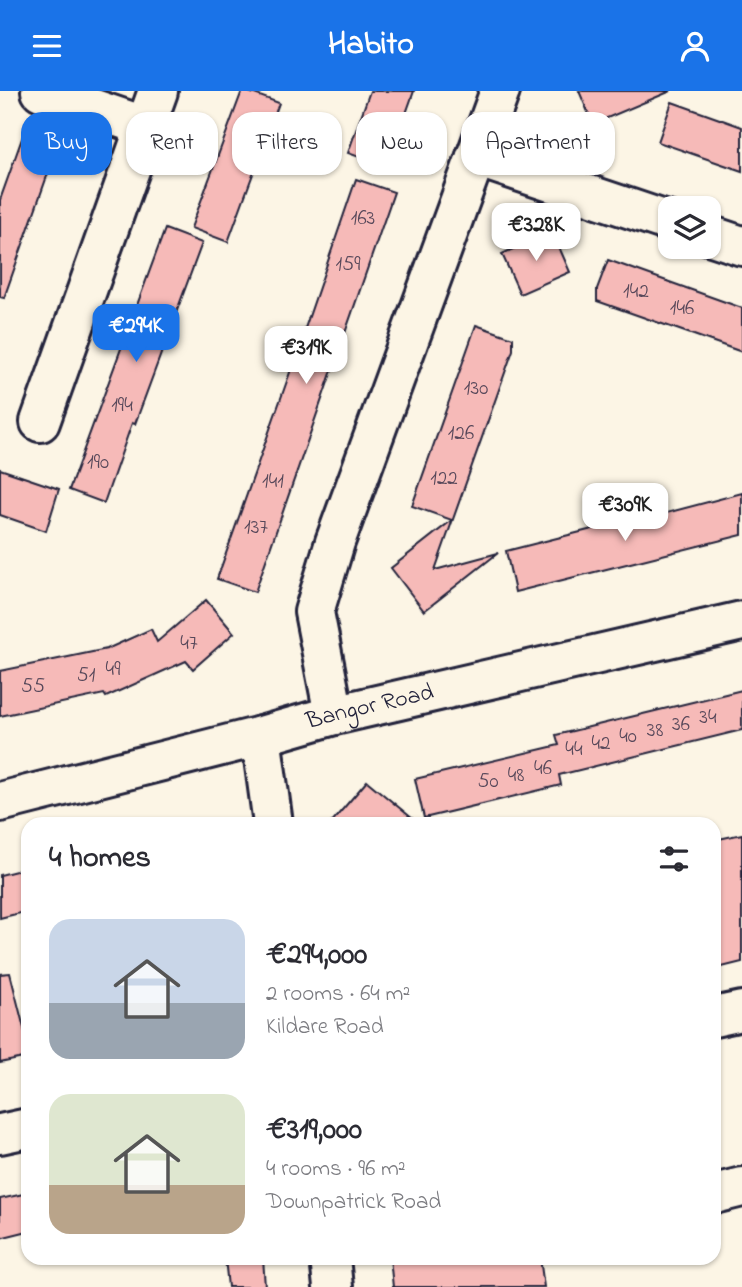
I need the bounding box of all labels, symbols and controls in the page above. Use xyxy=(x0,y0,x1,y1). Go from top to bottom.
text: Habito xyxy=(328,22,414,69)
icon: menu xyxy=(28,27,66,65)
icon: person xyxy=(676,27,714,65)
chip: Buy xyxy=(21,112,112,175)
chip: Rent xyxy=(126,112,218,175)
chip: Filters xyxy=(232,112,342,175)
chip: New xyxy=(356,112,447,175)
chip: Apartment xyxy=(461,112,615,175)
map controls xyxy=(658,196,721,259)
button: layers xyxy=(658,196,721,259)
house number: 163 xyxy=(351,204,375,234)
pin: €328K xyxy=(487,204,585,263)
text: €328K xyxy=(508,209,564,242)
house number: 159 xyxy=(335,250,361,280)
house number: 142 xyxy=(623,277,649,307)
house number: 146 xyxy=(670,294,694,324)
pin: €294K xyxy=(87,305,185,364)
text: €294K xyxy=(108,310,164,343)
pin: €319K xyxy=(257,327,355,386)
text: €319K xyxy=(281,332,331,365)
house number: 130 xyxy=(464,374,488,404)
house number: 194 xyxy=(111,391,133,421)
house number: 126 xyxy=(448,419,474,449)
house number: 190 xyxy=(87,448,109,478)
house number: 122 xyxy=(430,464,458,494)
house number: 141 xyxy=(262,467,284,497)
pin: €309K xyxy=(576,483,674,543)
text: €309K xyxy=(598,489,652,522)
house number: 137 xyxy=(244,513,268,543)
house number: 47 xyxy=(180,629,198,659)
house number: 49 xyxy=(106,655,121,685)
house number: 51 xyxy=(77,661,96,691)
house number: 55 xyxy=(21,672,45,702)
street label: Bangor Road xyxy=(301,675,438,740)
house number: 34 xyxy=(699,703,717,733)
house number: 36 xyxy=(672,710,690,740)
house number: 38 xyxy=(647,716,663,746)
house number: 40 xyxy=(619,722,637,752)
house number: 42 xyxy=(591,729,611,759)
house number: 44 xyxy=(565,735,583,765)
house number: 46 xyxy=(534,754,552,784)
house number: 48 xyxy=(508,761,524,791)
house number: 50 xyxy=(477,767,499,797)
text: 4 homes xyxy=(49,837,151,881)
icon: filters xyxy=(655,840,693,878)
text: €294,000 xyxy=(266,934,367,978)
icon: home xyxy=(105,947,189,1031)
text: 2 rooms · 64 m² xyxy=(266,978,410,1011)
text: Kildare Road xyxy=(266,1011,384,1044)
text: €319,000 xyxy=(266,1109,362,1153)
icon: home xyxy=(105,1122,189,1206)
text: 4 rooms · 96 m² xyxy=(266,1153,406,1186)
text: Downpatrick Road xyxy=(266,1186,441,1219)

